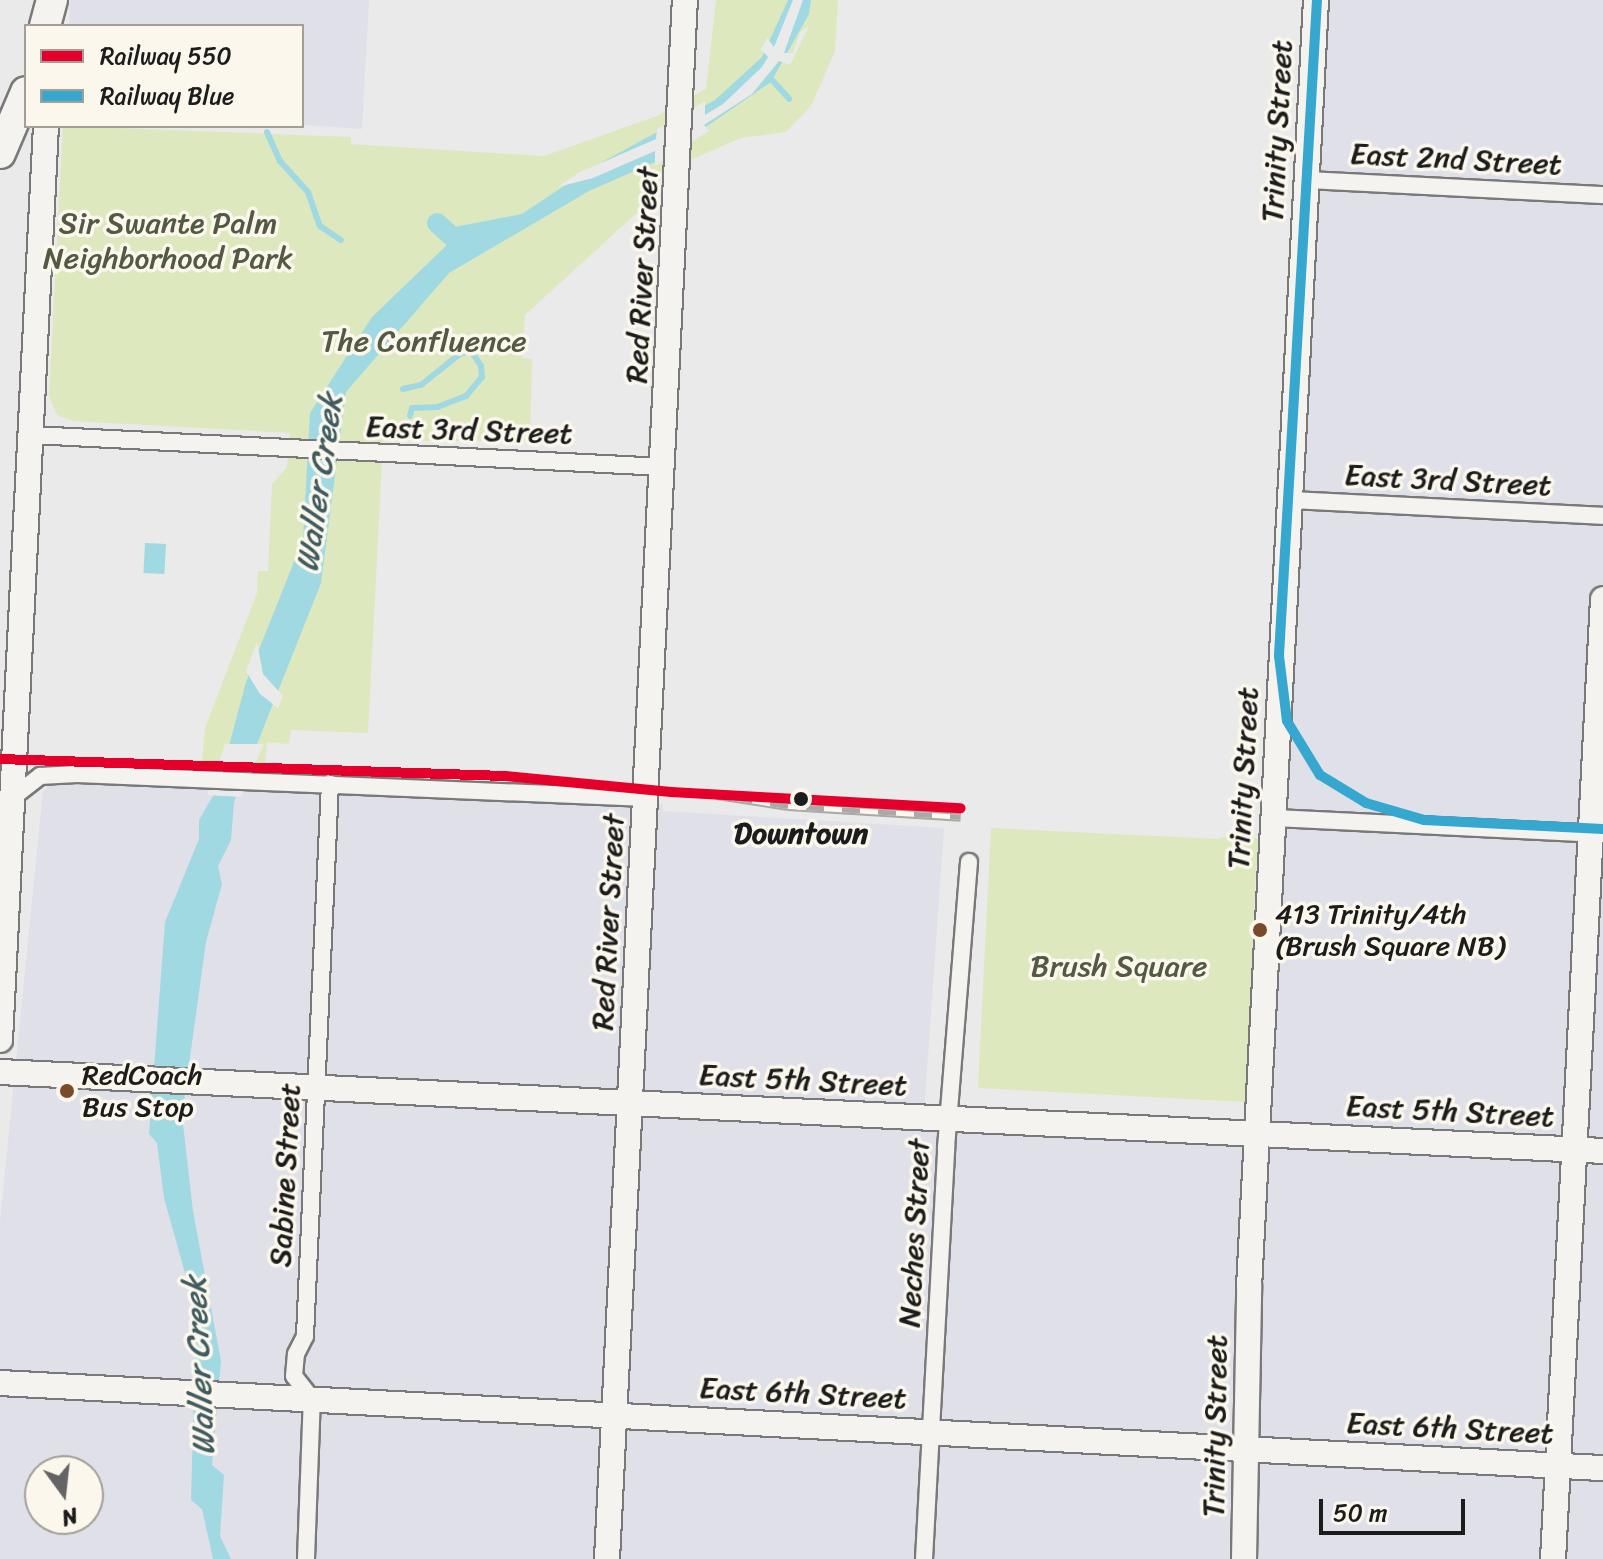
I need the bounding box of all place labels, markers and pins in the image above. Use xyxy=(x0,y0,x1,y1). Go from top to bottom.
marker: Downtown xyxy=(789,787,813,811)
place label: Downtown xyxy=(734,815,868,851)
place label: 413 Trinity/4th (Brush Square NB) xyxy=(1275,897,1504,963)
marker: 413 Trinity/4th (Brush Square NB) xyxy=(1252,922,1268,938)
place label: RedCoach Bus Stop xyxy=(82,1058,203,1124)
marker: RedCoach Bus Stop xyxy=(59,1083,75,1099)

